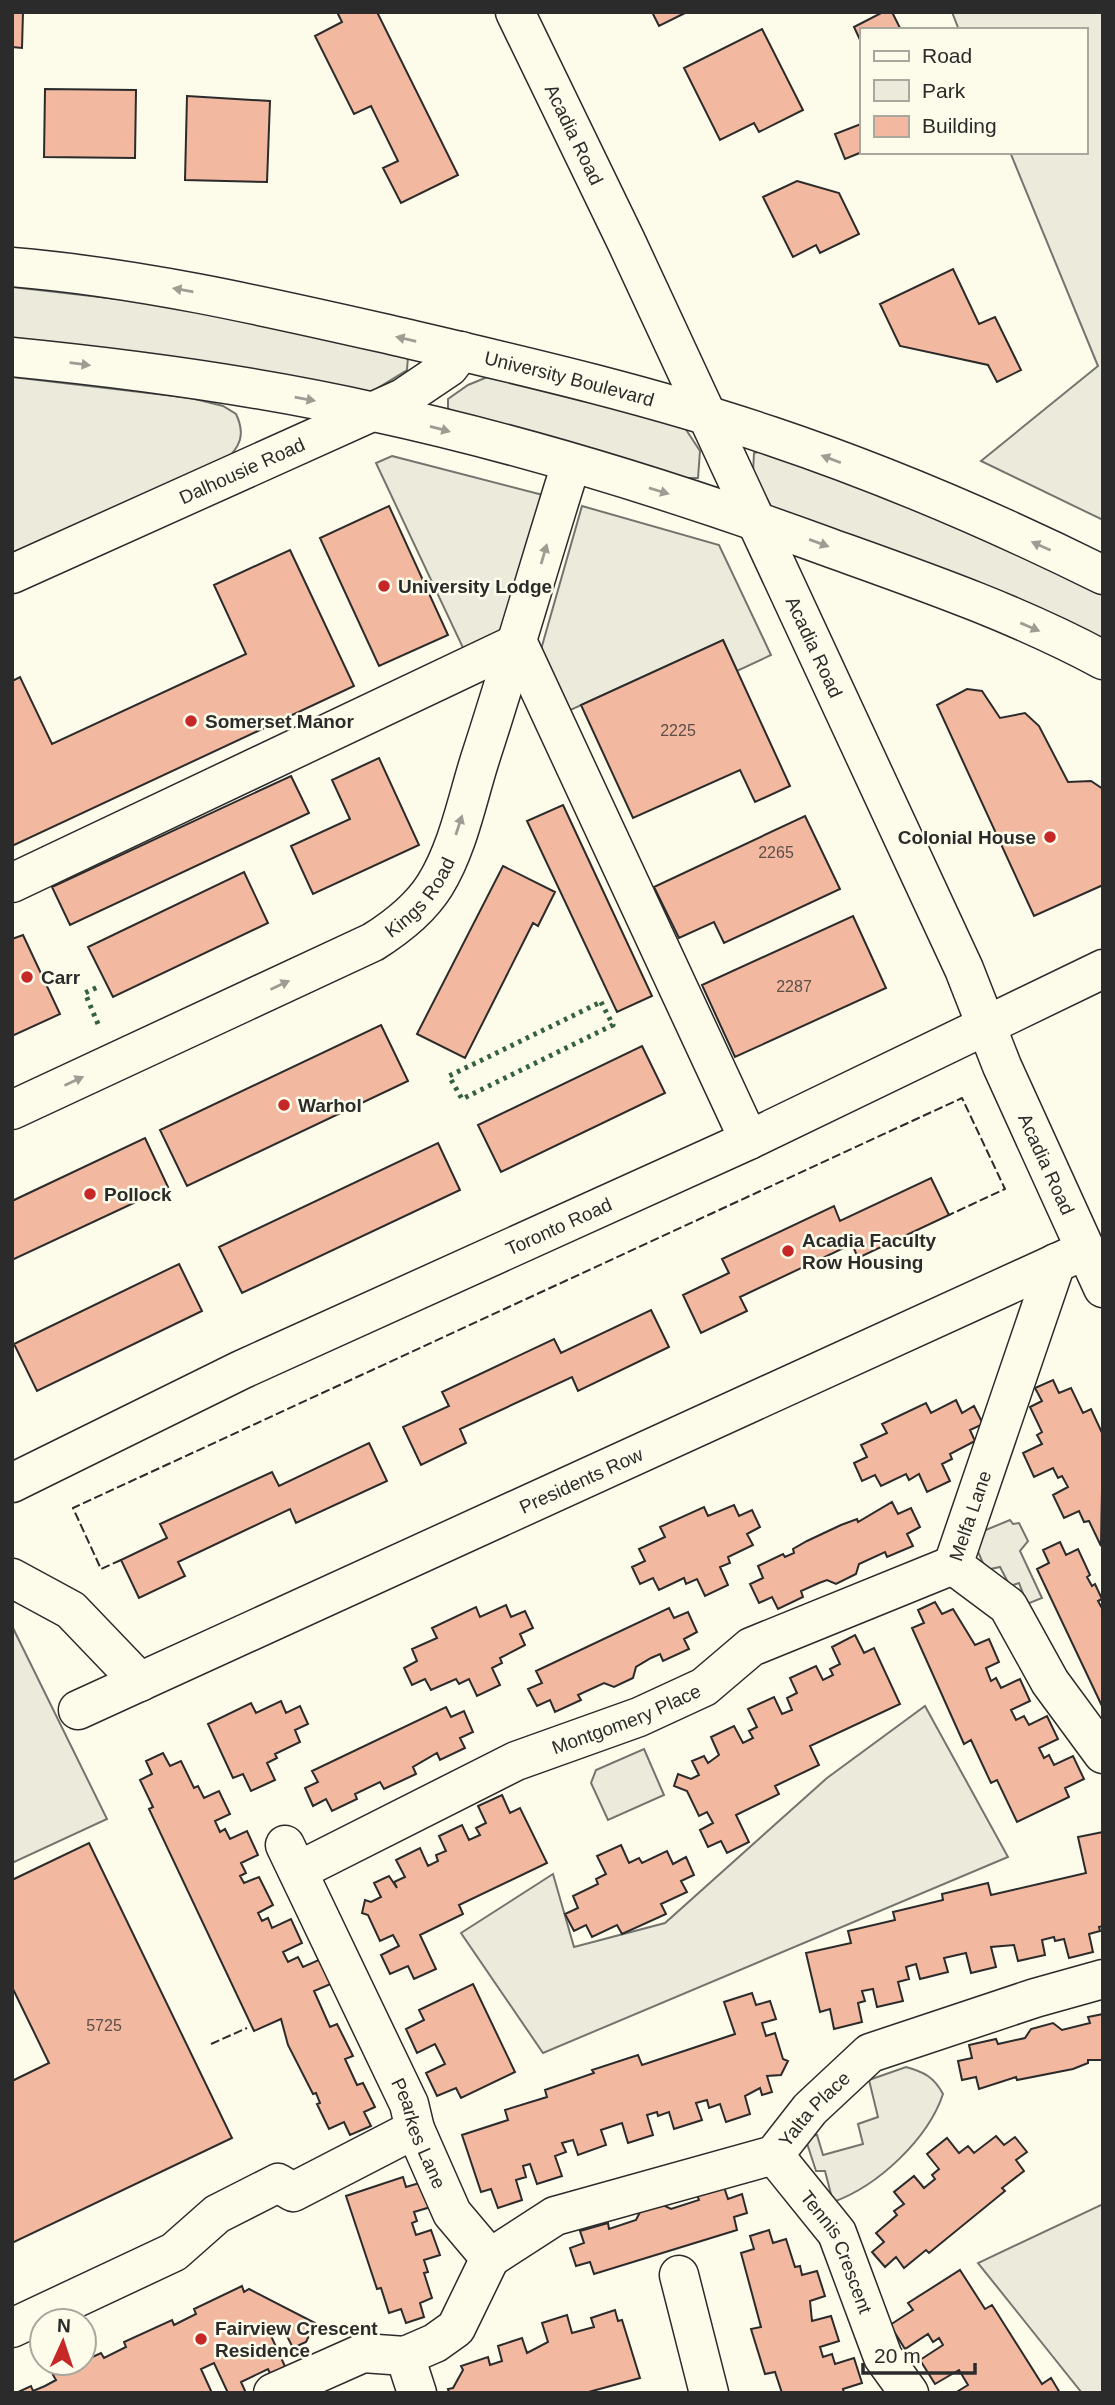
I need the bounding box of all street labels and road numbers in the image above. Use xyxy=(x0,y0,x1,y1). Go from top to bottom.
street label: Acadia Road xyxy=(541,81,608,188)
street label: University Boulevard xyxy=(482,347,657,410)
street label: Dalhousie Road xyxy=(176,433,308,508)
street label: Acadia Road xyxy=(782,593,847,701)
street label: Kings Road xyxy=(381,854,458,941)
street label: Acadia Road xyxy=(1014,1110,1079,1218)
street label: Toronto Road xyxy=(502,1193,615,1259)
street label: Presidents Row xyxy=(516,1443,646,1517)
street label: Melfa Lane xyxy=(945,1468,995,1564)
street label: Montgomery Place xyxy=(549,1680,704,1758)
street label: Yalta Place xyxy=(774,2067,854,2151)
street label: Pearkes Lane xyxy=(388,2074,450,2192)
street label: Tennis Crescent xyxy=(797,2186,877,2317)

